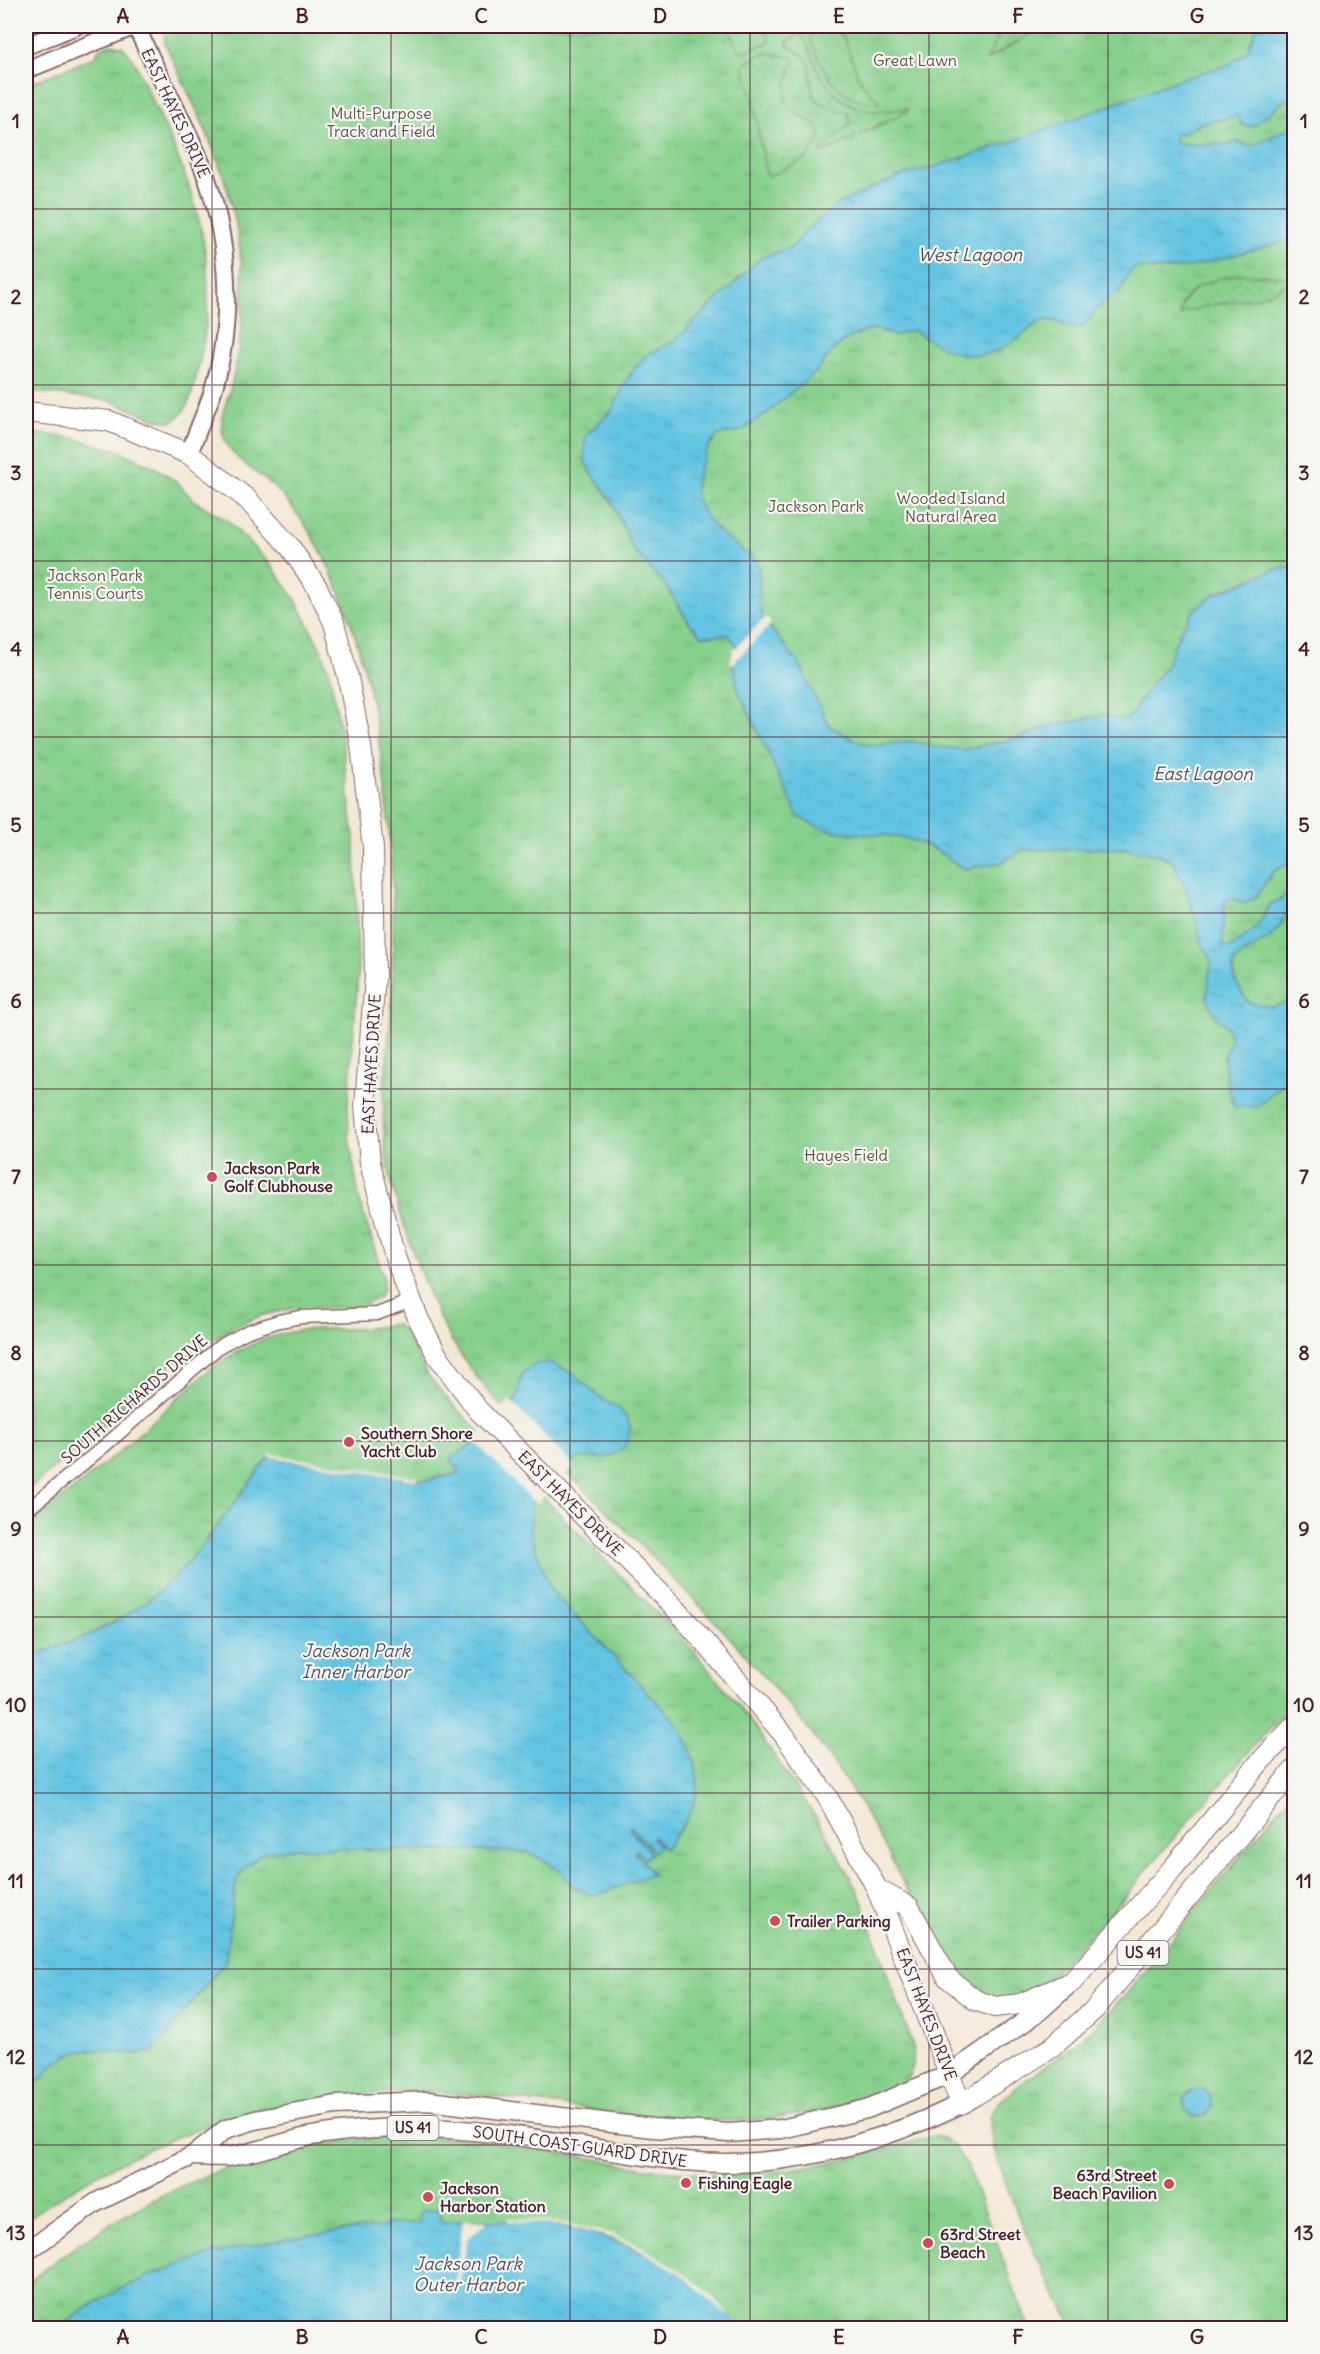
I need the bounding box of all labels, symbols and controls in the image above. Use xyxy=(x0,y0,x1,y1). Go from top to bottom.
text: A xyxy=(117,3,130,28)
text: B xyxy=(295,3,309,28)
text: C xyxy=(474,3,488,28)
text: D xyxy=(653,3,667,28)
text: E xyxy=(833,3,845,28)
text: F xyxy=(1012,3,1024,28)
text: G xyxy=(1190,3,1204,28)
street label: EAST HAYES DRIVE xyxy=(137,45,215,181)
park label: Great Lawn xyxy=(873,50,957,70)
park label: Multi-Purpose Track and Field xyxy=(327,103,435,141)
text: 1 xyxy=(12,108,20,133)
text: 1 xyxy=(1300,108,1308,133)
water label: West Lagoon xyxy=(918,243,1023,266)
text: 2 xyxy=(11,284,22,309)
text: 2 xyxy=(1299,284,1310,309)
text: 3 xyxy=(10,460,22,485)
text: 3 xyxy=(1298,460,1310,485)
park label: Wooded Island Natural Area xyxy=(897,488,1005,526)
park label: Jackson Park xyxy=(768,496,864,516)
park label: Jackson Park Tennis Courts xyxy=(47,565,143,603)
text: 4 xyxy=(10,636,22,661)
text: 4 xyxy=(1298,636,1310,661)
water label: East Lagoon xyxy=(1153,762,1253,785)
text: 5 xyxy=(10,812,22,837)
text: 5 xyxy=(1298,812,1310,837)
text: 6 xyxy=(10,988,22,1013)
text: 6 xyxy=(1298,988,1310,1013)
street label: EAST HAYES DRIVE xyxy=(357,993,385,1135)
park label: Hayes Field xyxy=(804,1145,888,1165)
place label: Jackson Park Golf Clubhouse xyxy=(224,1158,333,1196)
text: 7 xyxy=(11,1164,21,1189)
text: 7 xyxy=(1299,1164,1309,1189)
marker: Jackson Park Golf Clubhouse xyxy=(205,1170,219,1184)
street label: SOUTH RICHARDS DRIVE xyxy=(57,1330,211,1468)
text: 8 xyxy=(10,1340,22,1365)
text: 8 xyxy=(1298,1340,1310,1365)
place label: Southern Shore Yacht Club xyxy=(360,1423,473,1461)
marker: Southern Shore Yacht Club xyxy=(342,1435,356,1449)
street label: EAST HAYES DRIVE xyxy=(514,1446,628,1560)
text: 9 xyxy=(10,1516,22,1541)
text: 9 xyxy=(1298,1516,1310,1541)
water label: Jackson Park Inner Harbor xyxy=(302,1639,413,1683)
text: 10 xyxy=(5,1692,27,1717)
text: 10 xyxy=(1293,1692,1315,1717)
text: 11 xyxy=(8,1868,24,1893)
text: 11 xyxy=(1296,1868,1312,1893)
place label: Trailer Parking xyxy=(787,1911,891,1932)
marker: Trailer Parking xyxy=(768,1914,782,1928)
road number: US 41 xyxy=(1118,1941,1168,1965)
street label: EAST HAYES DRIVE xyxy=(892,1945,962,2083)
text: 12 xyxy=(7,2044,25,2069)
text: 12 xyxy=(1295,2044,1313,2069)
road number: US 41 xyxy=(388,2116,438,2140)
street label: SOUTH COAST GUARD DRIVE xyxy=(472,2121,688,2171)
place label: 63rd Street Beach Pavilion xyxy=(1053,2165,1158,2203)
place label: Fishing Eagle xyxy=(698,2173,792,2194)
marker: Fishing Eagle xyxy=(679,2176,693,2190)
marker: 63rd Street Beach Pavilion xyxy=(1162,2177,1176,2191)
place label: Jackson Harbor Station xyxy=(440,2178,546,2216)
marker: Jackson Harbor Station xyxy=(421,2190,435,2204)
text: 13 xyxy=(6,2220,26,2245)
text: 13 xyxy=(1294,2220,1314,2245)
place label: 63rd Street Beach xyxy=(940,2224,1021,2262)
marker: 63rd Street Beach xyxy=(921,2236,935,2250)
water label: Jackson Park Outer Harbor xyxy=(413,2252,525,2296)
text: A xyxy=(117,2324,130,2349)
text: B xyxy=(295,2324,309,2349)
text: C xyxy=(474,2324,488,2349)
text: D xyxy=(653,2324,667,2349)
text: E xyxy=(833,2324,845,2349)
text: F xyxy=(1012,2324,1024,2349)
text: G xyxy=(1190,2324,1204,2349)

